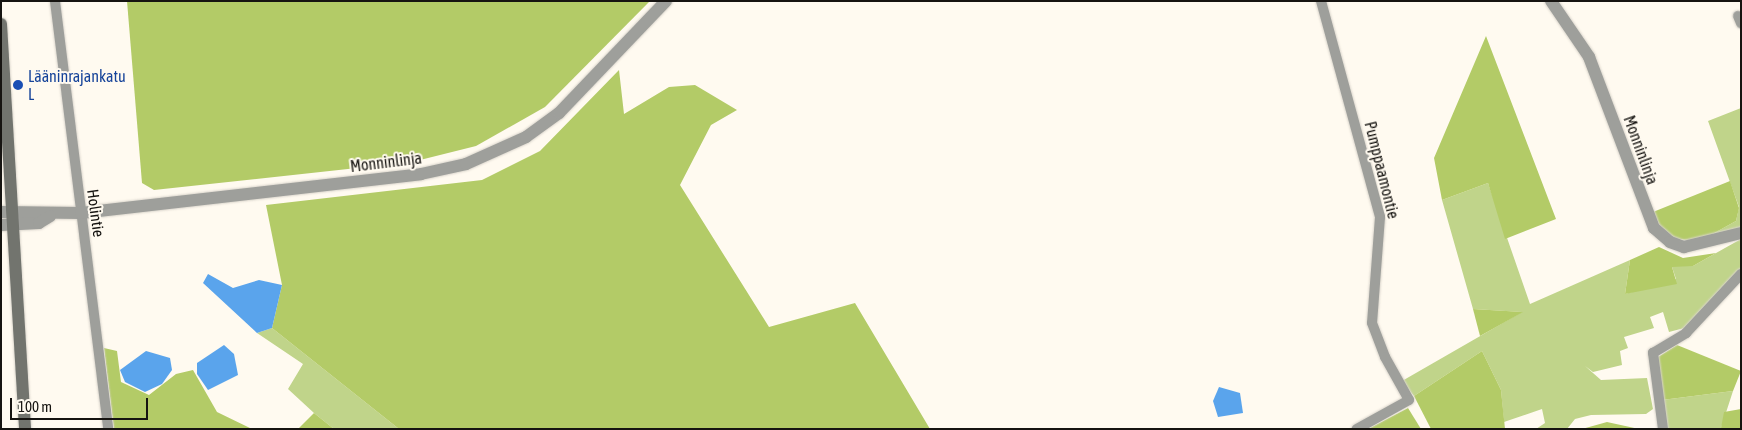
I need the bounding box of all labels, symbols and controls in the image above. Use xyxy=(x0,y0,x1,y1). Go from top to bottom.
place label: Lääninrajankatu L xyxy=(28,66,126,104)
marker: Lääninrajankatu L xyxy=(12,79,24,91)
street label: Monninlinja xyxy=(1620,113,1662,187)
street label: Pumppaamontie xyxy=(1361,119,1403,221)
street label: Monninlinja xyxy=(349,148,423,176)
street label: Holintie xyxy=(83,188,109,238)
scale bar xyxy=(12,388,150,420)
text: 100 m xyxy=(18,398,52,415)

